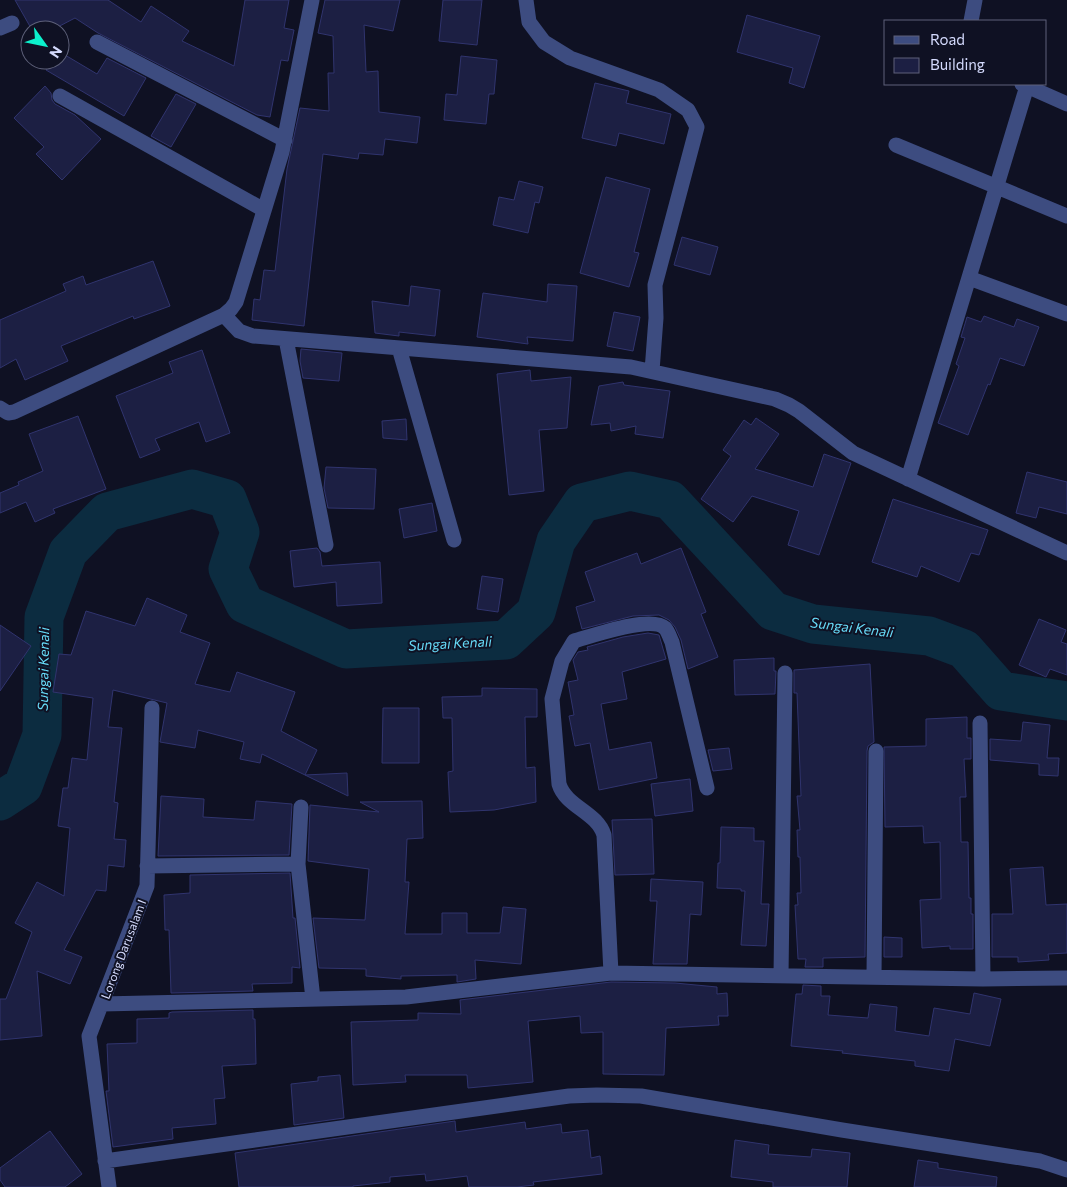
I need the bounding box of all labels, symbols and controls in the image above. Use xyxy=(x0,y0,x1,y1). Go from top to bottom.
north arrow xyxy=(20,20,70,70)
legend xyxy=(884,20,1047,85)
text: Road xyxy=(930,30,965,48)
text: N xyxy=(46,43,66,61)
text: Building xyxy=(930,55,985,73)
water label: Sungai Kenali xyxy=(809,613,895,641)
water label: Sungai Kenali xyxy=(34,627,52,711)
water label: Sungai Kenali xyxy=(408,632,493,654)
street label: Lorong Darusalam I xyxy=(98,897,148,1001)

